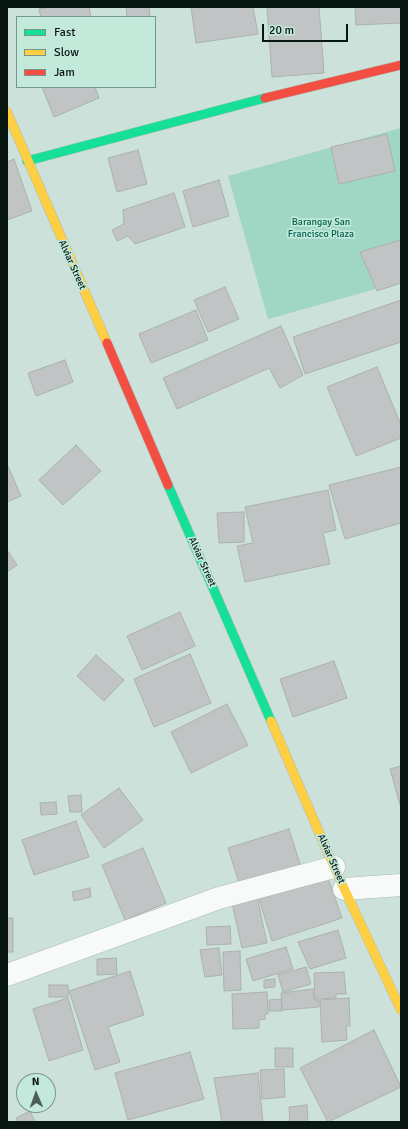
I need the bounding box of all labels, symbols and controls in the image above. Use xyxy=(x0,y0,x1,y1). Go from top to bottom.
legend xyxy=(16,16,156,88)
scale bar xyxy=(264,16,350,42)
text: 20 m xyxy=(269,23,294,38)
text: Fast xyxy=(54,25,75,40)
text: Slow xyxy=(54,45,79,60)
text: Jam xyxy=(54,65,75,80)
park label: Barangay San Francisco Plaza xyxy=(288,216,354,240)
street label: Alviar Street xyxy=(56,238,88,292)
street label: Alviar Street xyxy=(186,535,218,589)
street label: Alviar Street xyxy=(315,832,347,886)
north arrow xyxy=(16,1073,56,1113)
text: N xyxy=(32,1075,40,1088)

